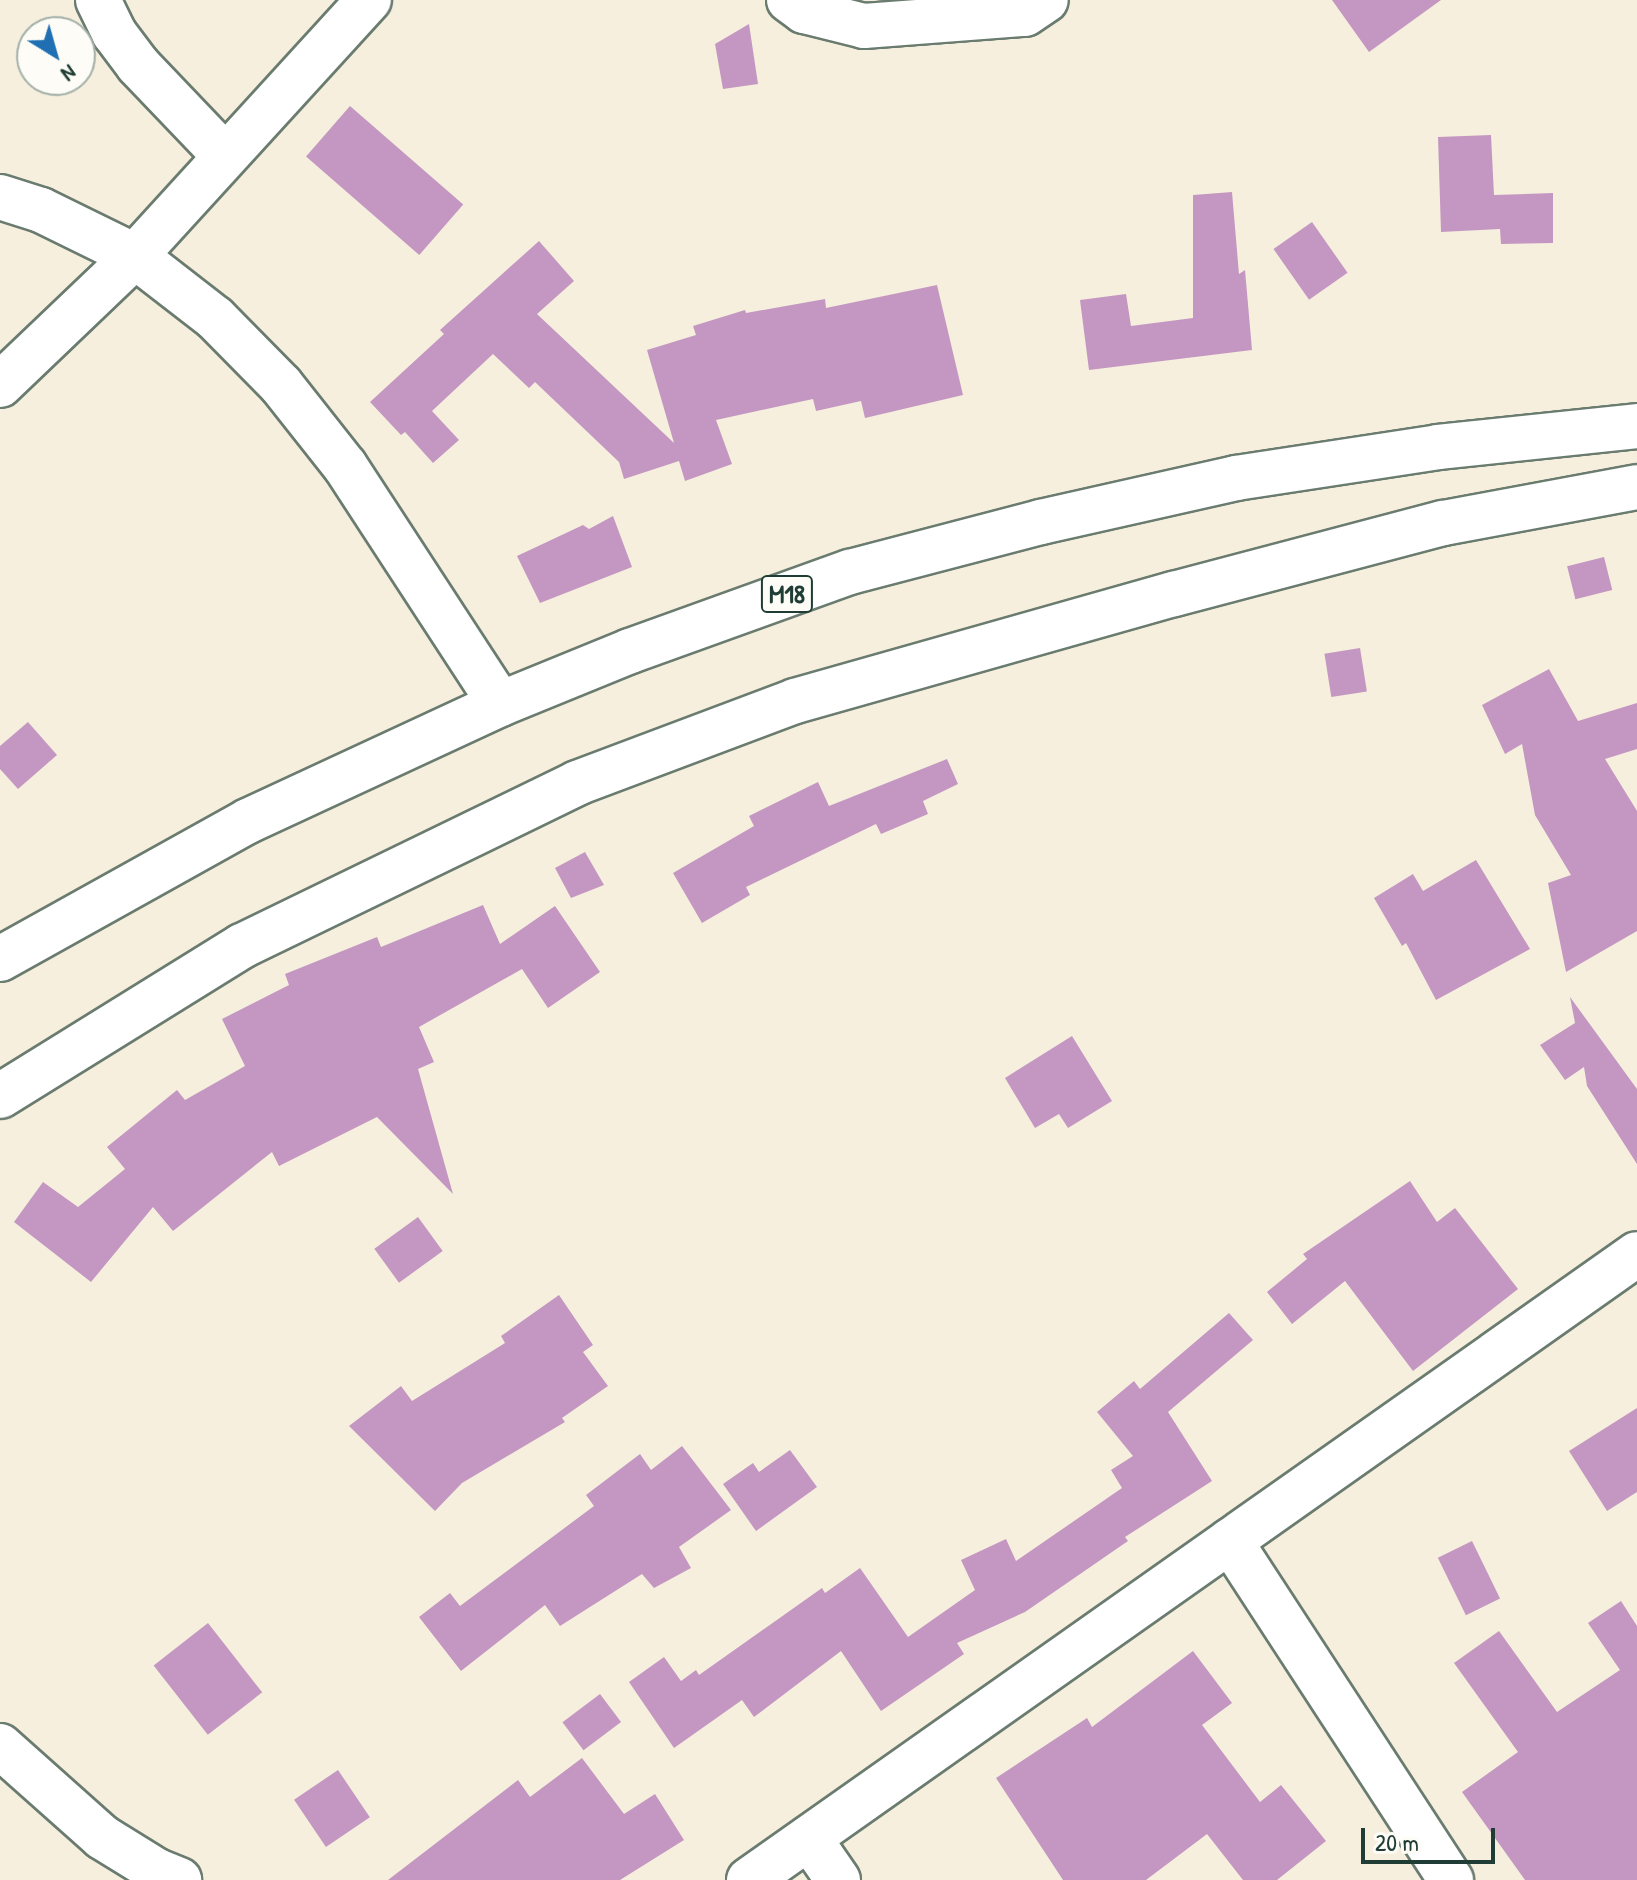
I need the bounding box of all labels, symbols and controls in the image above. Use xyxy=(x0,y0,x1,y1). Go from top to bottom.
north arrow xyxy=(16,16,96,96)
text: N xyxy=(56,58,83,89)
road number: M18 xyxy=(759,572,815,616)
scale bar xyxy=(1365,1812,1499,1862)
text: 20 m xyxy=(1375,1826,1419,1858)

